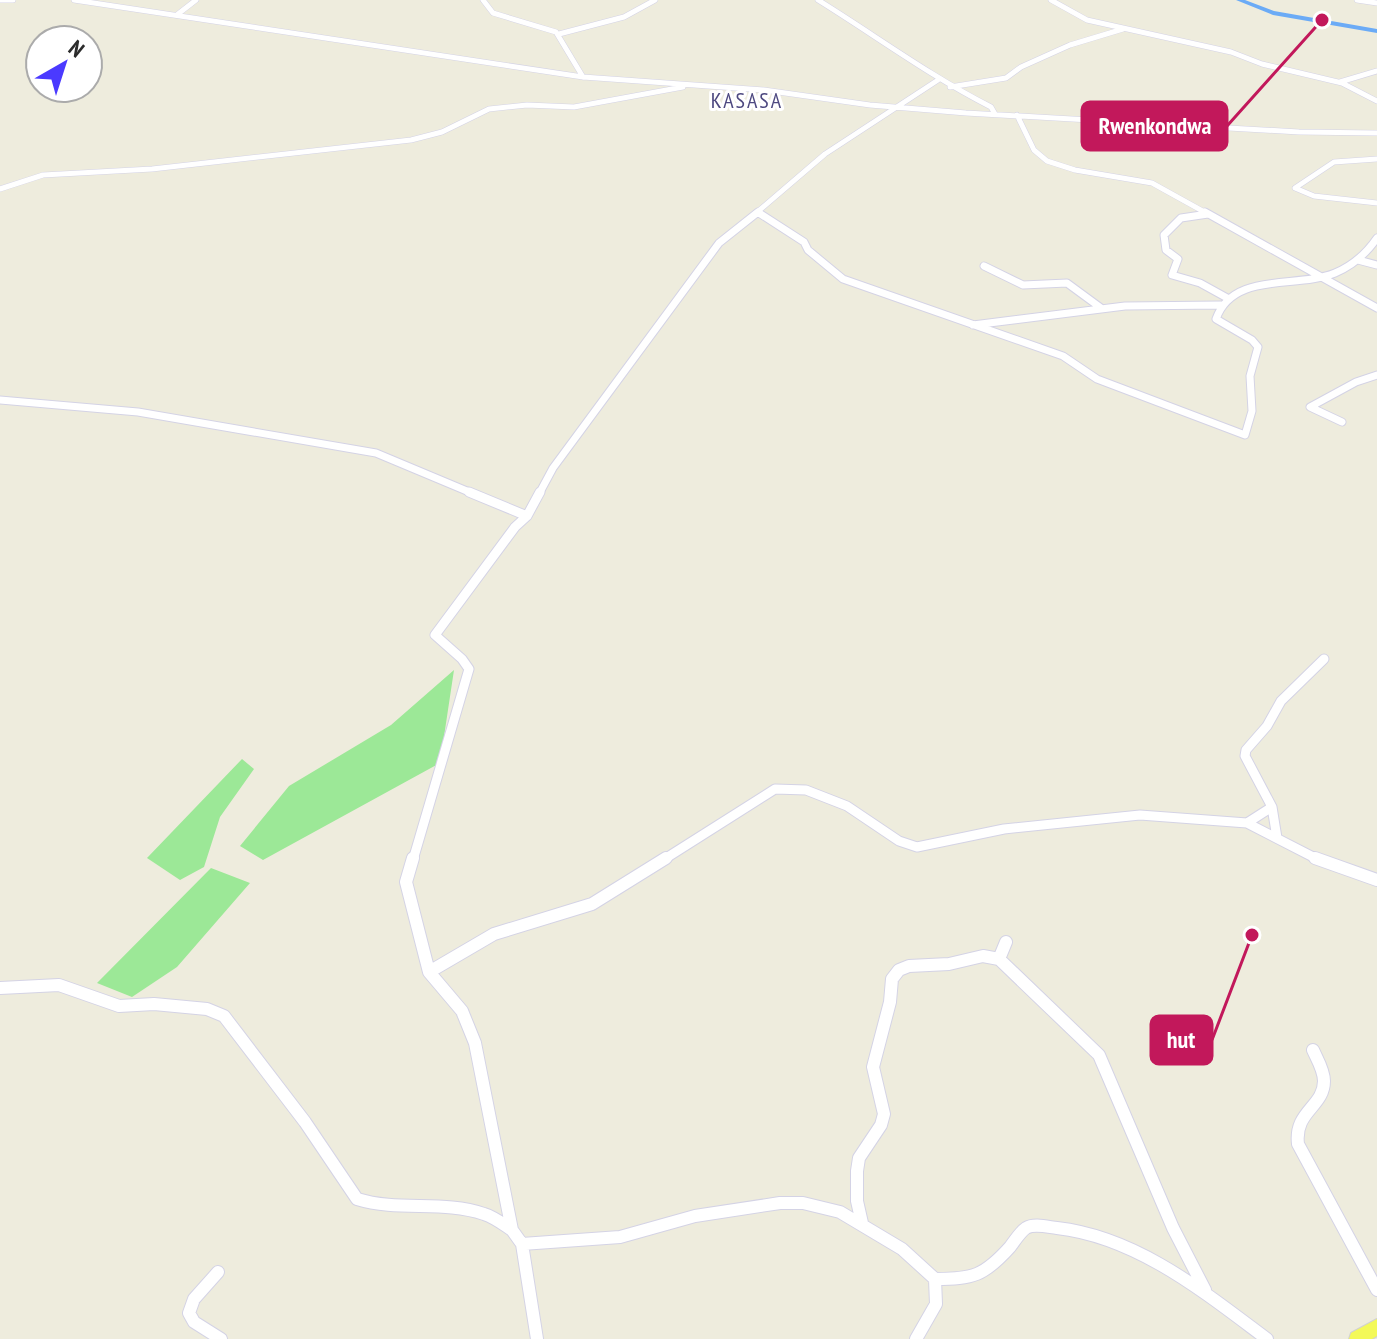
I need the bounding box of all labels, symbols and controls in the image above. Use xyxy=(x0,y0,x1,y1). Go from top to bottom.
north arrow xyxy=(24,24,104,104)
text: N xyxy=(63,34,90,63)
district label: KASASA xyxy=(711,86,783,114)
callout: Rwenkondwa xyxy=(1082,102,1227,150)
text: Rwenkondwa xyxy=(1099,110,1211,141)
callout: hut xyxy=(1151,1016,1212,1064)
text: hut xyxy=(1167,1024,1195,1055)

